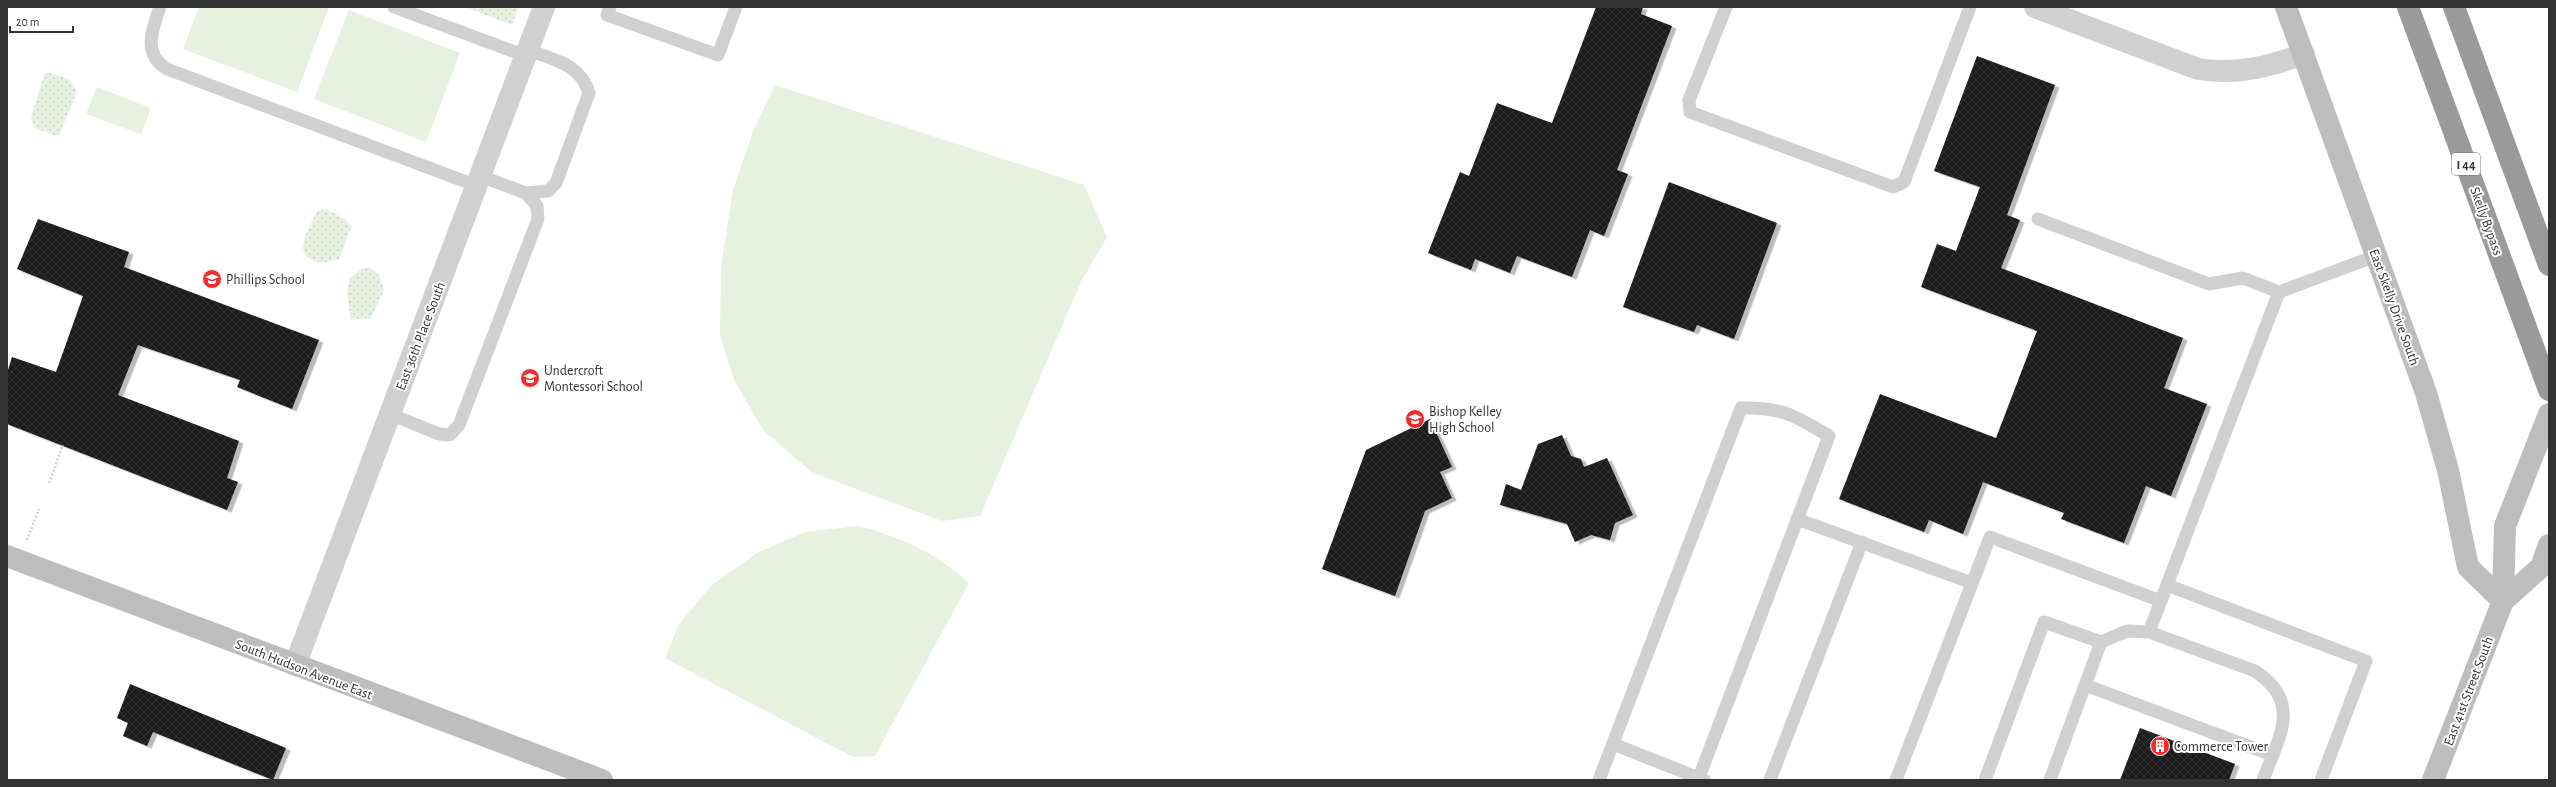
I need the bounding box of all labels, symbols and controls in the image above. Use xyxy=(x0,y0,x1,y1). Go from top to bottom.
scale bar xyxy=(10,8,73,34)
text: 20 m xyxy=(16,16,39,28)
road number: I 44 xyxy=(2452,153,2480,175)
street label: Skelly Bypass xyxy=(2467,185,2505,257)
street label: East Skelly Drive South xyxy=(2367,247,2422,367)
school or university icon: Phillips School xyxy=(201,268,223,290)
place label: Phillips School xyxy=(226,273,305,287)
street label: East 36th Place South xyxy=(394,280,448,392)
place label: Undercroft Montessori School xyxy=(544,364,643,394)
school or university icon: Undercroft Montessori School xyxy=(519,367,541,389)
place label: Bishop Kelley High School xyxy=(1429,405,1502,435)
school or university icon: Bishop Kelley High School xyxy=(1404,408,1426,430)
street label: East 41st Street South xyxy=(2442,635,2496,748)
street label: South Hudson Avenue East xyxy=(233,637,374,703)
building icon: Commerce Tower xyxy=(2149,735,2171,757)
place label: Commerce Tower xyxy=(2174,740,2268,754)

